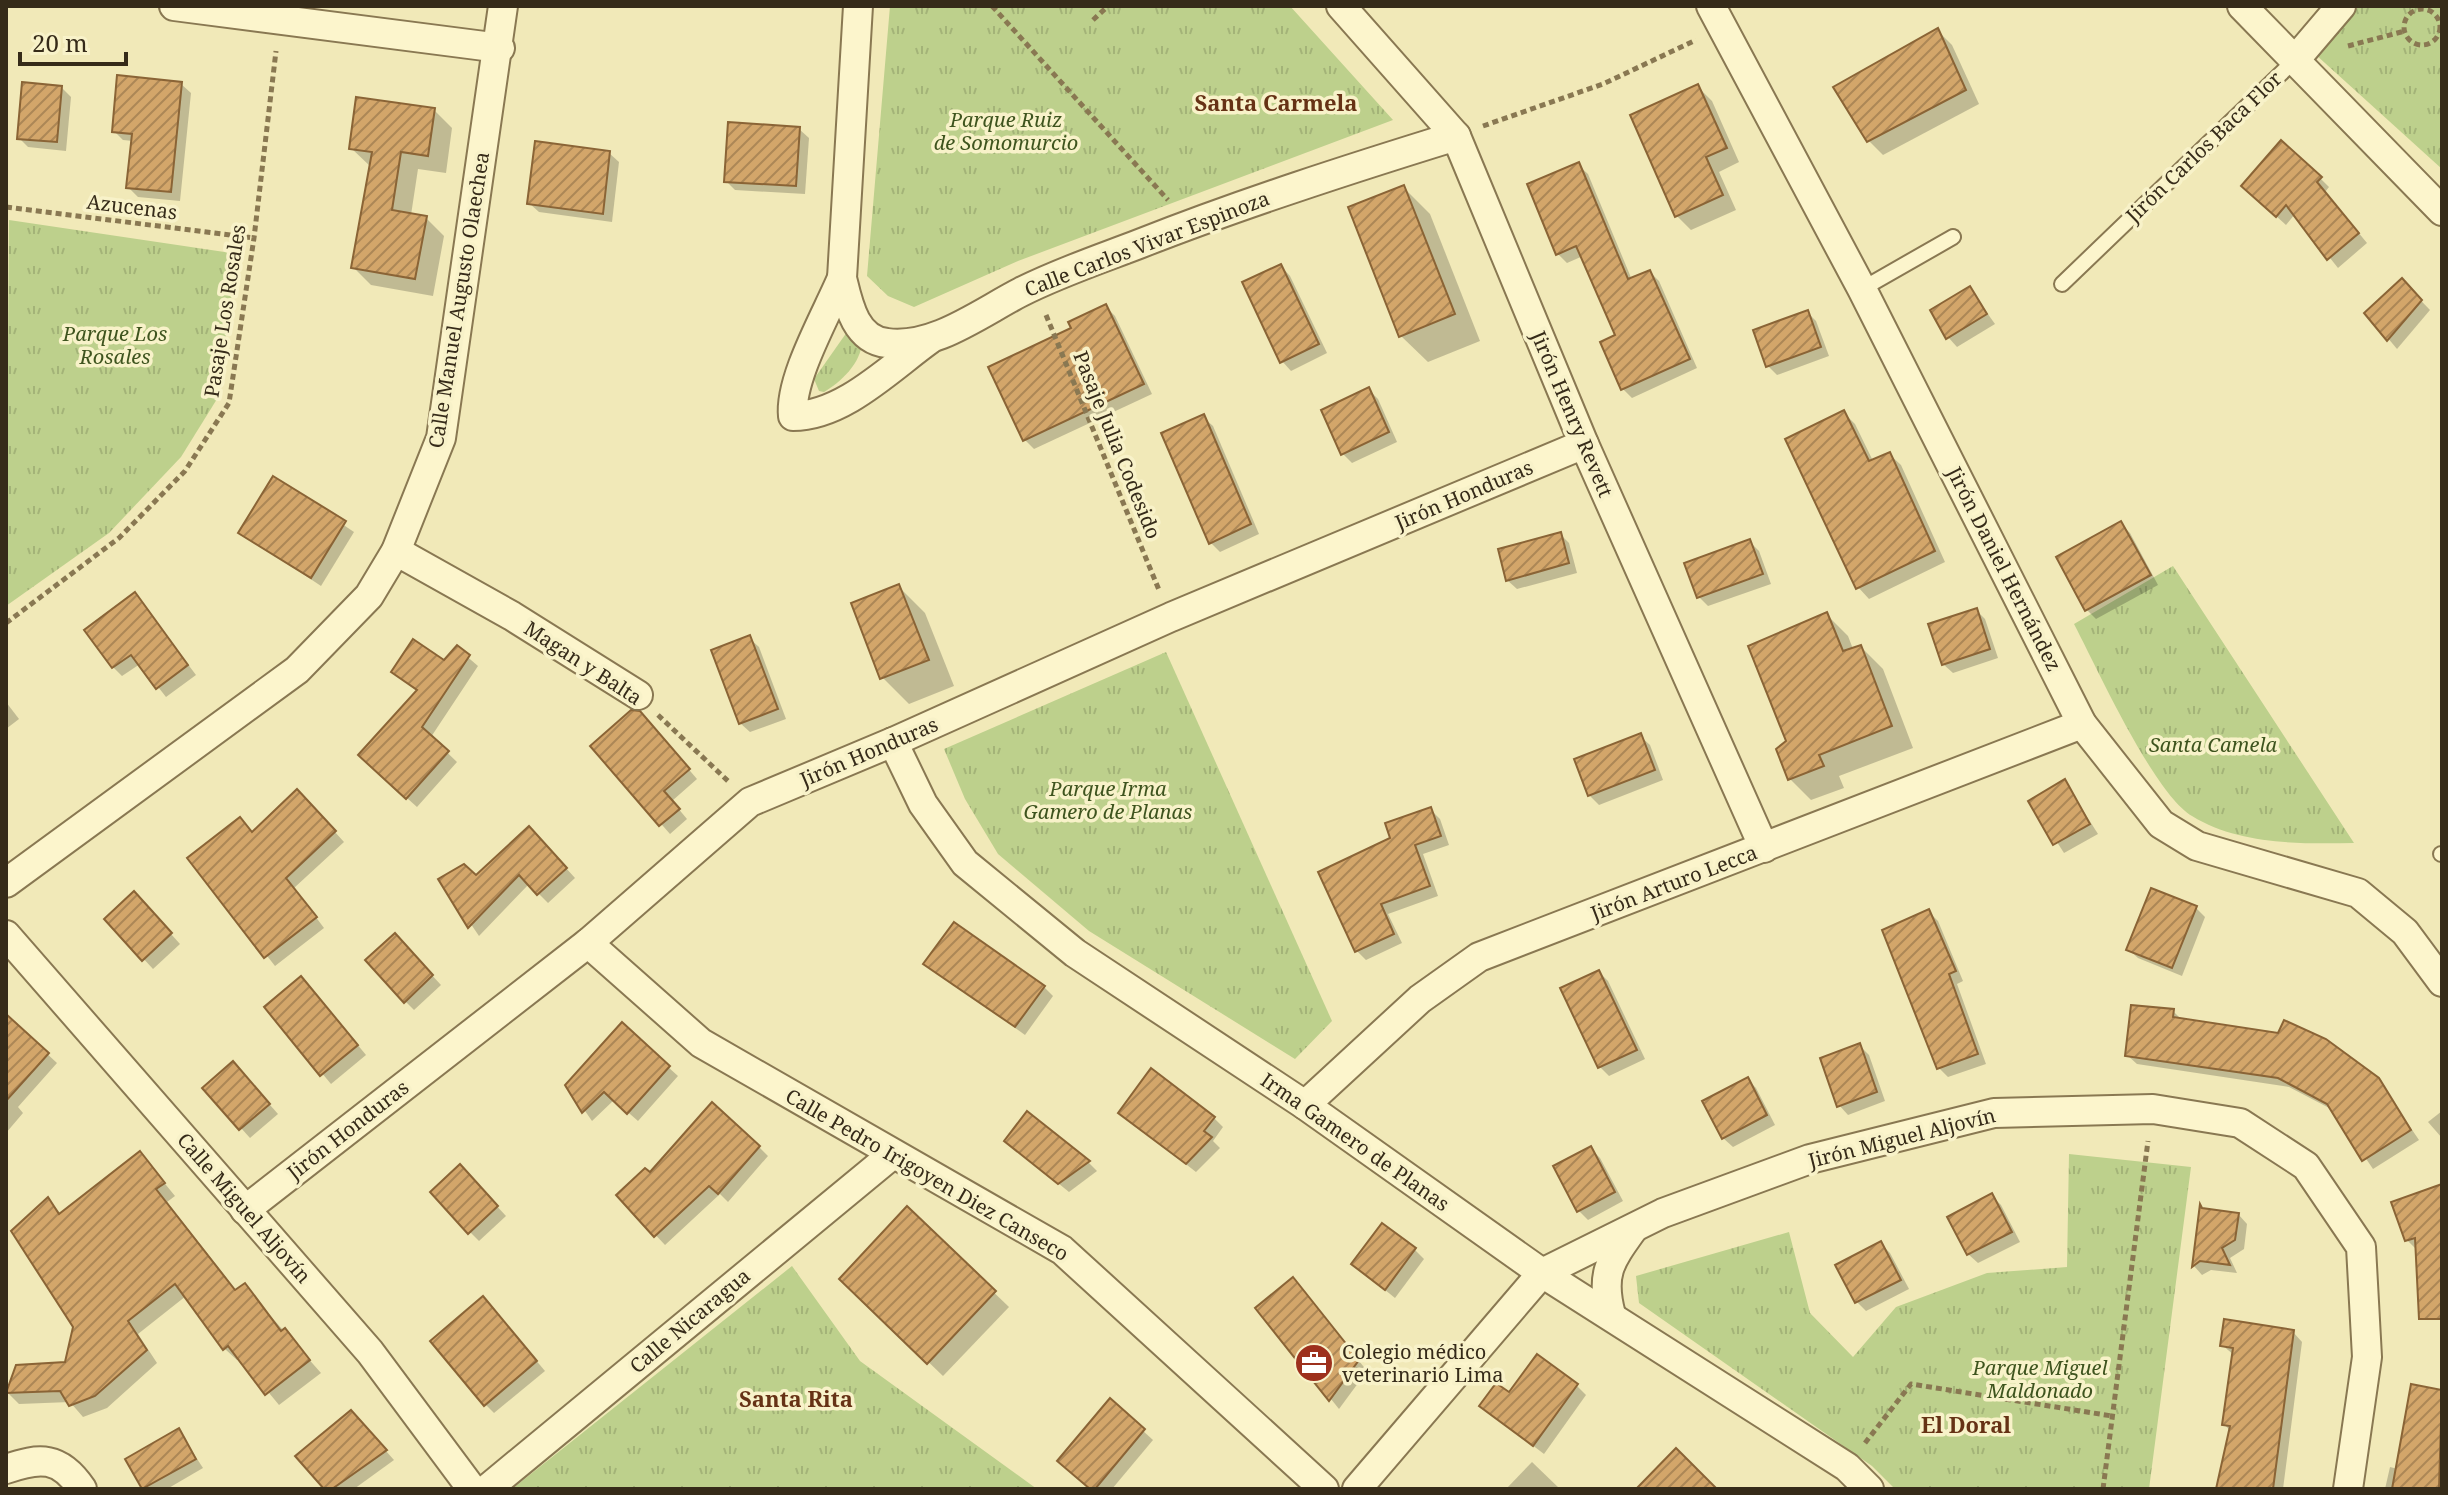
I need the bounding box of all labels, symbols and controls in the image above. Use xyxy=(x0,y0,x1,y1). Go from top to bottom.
scale bar xyxy=(20,16,126,66)
text: 20 m xyxy=(32,26,88,59)
street label: Jirón Carlos Baca Flor xyxy=(2119,65,2288,229)
district label: Santa Carmela xyxy=(1194,87,1358,117)
park label: Parque Ruiz de Somomurcio xyxy=(934,106,1078,156)
street label: Calle Manuel Augusto Olaechea xyxy=(422,150,495,450)
street label: Calle Carlos Vivar Espinoza xyxy=(1021,184,1273,303)
street label: Azucenas xyxy=(85,188,179,225)
street label: Pasaje Los Rosales xyxy=(198,223,251,399)
park label: Parque Los Rosales xyxy=(62,320,167,370)
street label: Jirón Henry Revett xyxy=(1525,326,1620,501)
street label: Pasaje Julia Codesido xyxy=(1067,347,1168,543)
street label: Jirón Honduras xyxy=(1390,453,1537,536)
street label: Jirón Daniel Hernández xyxy=(1941,461,2068,676)
street label: Magan y Balta xyxy=(519,614,647,711)
street label: Jirón Honduras xyxy=(795,710,942,793)
park label: Santa Camela xyxy=(2149,731,2277,758)
park label: Parque Irma Gamero de Planas xyxy=(1024,775,1192,825)
street label: Jirón Arturo Lecca xyxy=(1586,838,1761,927)
street label: Irma Gamero de Planas xyxy=(1256,1066,1455,1217)
street label: Jirón Honduras xyxy=(281,1074,414,1186)
street label: Calle Pedro Irigoyen Diez Canseco xyxy=(781,1082,1074,1267)
street label: Jirón Miguel Aljovín xyxy=(1804,1101,1998,1174)
street label: Calle Miguel Aljovín xyxy=(171,1127,317,1289)
street label: Calle Nicaragua xyxy=(624,1262,756,1379)
place label: Colegio médico veterinario Lima xyxy=(1342,1338,1504,1388)
office icon: Colegio médico veterinario Lima xyxy=(1293,1342,1335,1384)
park label: Parque Miguel Maldonado xyxy=(1971,1354,2108,1404)
district label: Santa Rita xyxy=(739,1383,853,1413)
district label: El Doral xyxy=(1921,1409,2011,1439)

